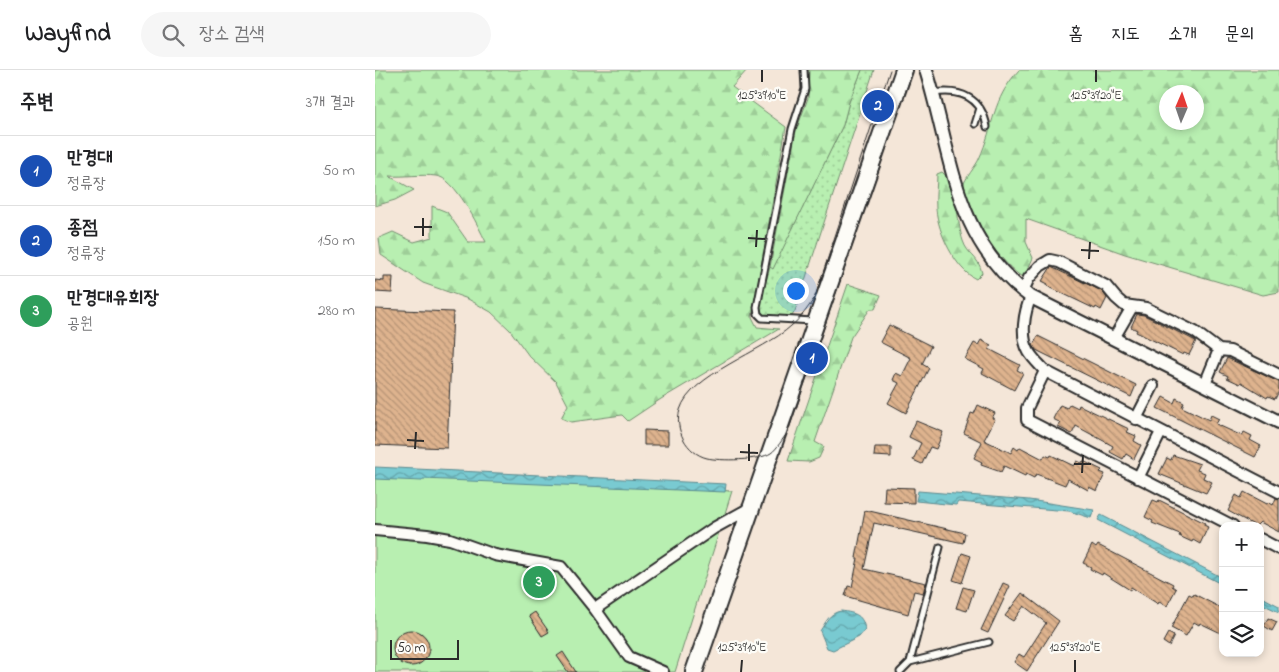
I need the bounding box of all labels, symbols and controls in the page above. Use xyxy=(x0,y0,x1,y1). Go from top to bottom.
search box xyxy=(141,12,491,57)
text: Wayfind xyxy=(25,17,111,52)
icon: search xyxy=(159,21,187,49)
text: 장소 검색 xyxy=(199,21,265,48)
text: 홈 xyxy=(1069,22,1083,48)
text: 지도 xyxy=(1111,22,1140,48)
text: 소개 xyxy=(1168,22,1197,48)
text: 문의 xyxy=(1225,22,1254,48)
north arrow xyxy=(1159,85,1204,130)
text: 125°39'10"E xyxy=(738,87,786,105)
pin: 2 xyxy=(862,87,894,125)
text: 125°39'20"E xyxy=(1071,87,1121,105)
text: 주변 xyxy=(20,88,54,118)
text: 3개 결과 xyxy=(306,91,355,115)
text: 만경대 xyxy=(67,145,113,172)
text: 1 xyxy=(33,159,39,183)
text: 50 m xyxy=(323,159,355,183)
text: 정류장 xyxy=(67,172,106,196)
text: 종점 xyxy=(67,215,98,242)
text: 2 xyxy=(32,229,40,253)
text: 150 m xyxy=(317,229,355,253)
text: 정류장 xyxy=(67,242,106,266)
your location xyxy=(783,278,809,304)
text: 만경대유희장 xyxy=(67,285,159,312)
text: 3 xyxy=(33,299,39,323)
text: 280 m xyxy=(318,299,355,323)
text: 공원 xyxy=(67,312,93,336)
pin: 1 xyxy=(796,339,828,377)
map controls xyxy=(1219,522,1264,657)
button: + xyxy=(1219,522,1264,567)
pin: 3 xyxy=(523,563,555,601)
button: − xyxy=(1219,567,1264,612)
button: layers xyxy=(1219,612,1264,657)
scale bar xyxy=(390,637,459,660)
text: 50 m xyxy=(397,638,425,659)
text: 125°39'10"E xyxy=(718,639,766,657)
text: 125°39'20"E xyxy=(1050,639,1100,657)

